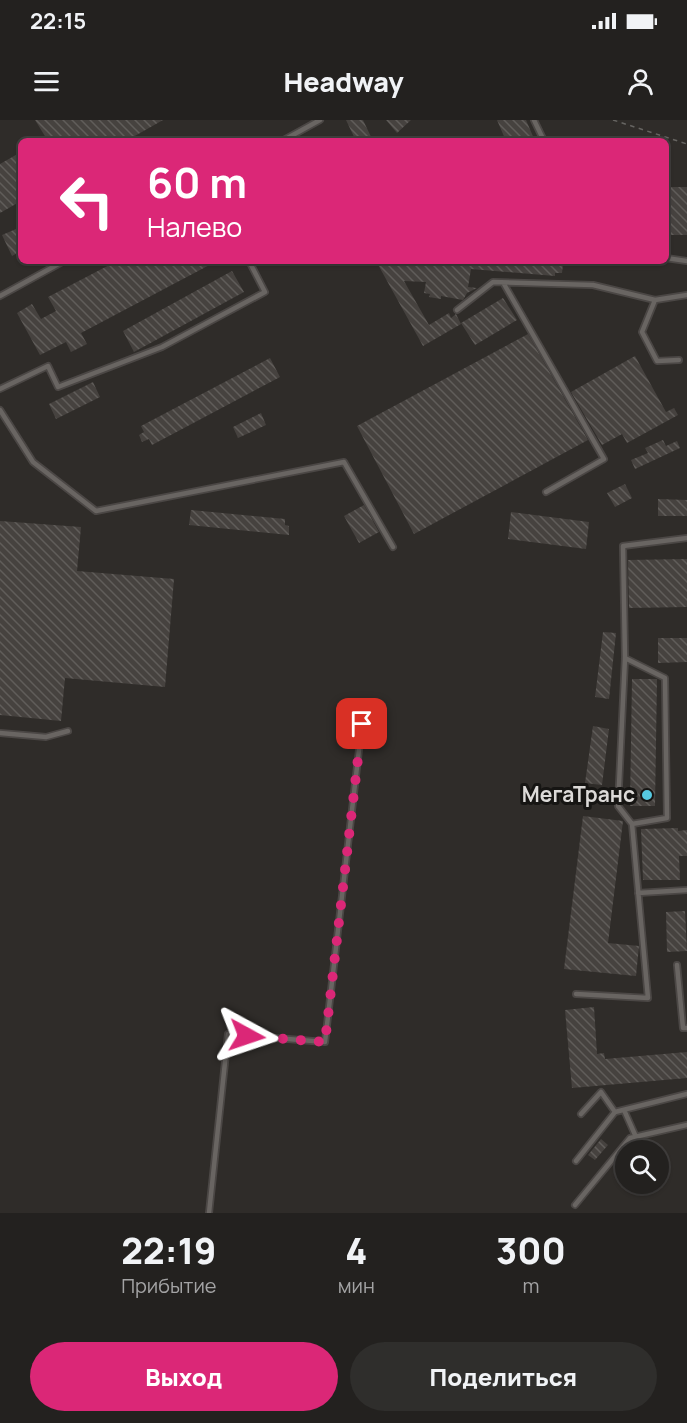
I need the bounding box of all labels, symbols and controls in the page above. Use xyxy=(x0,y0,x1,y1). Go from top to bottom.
text: 22:15 xyxy=(30,6,86,36)
text: Headway xyxy=(283,63,404,100)
icon: menu xyxy=(30,65,63,98)
icon: person xyxy=(624,65,657,98)
text: 60 m xyxy=(147,153,247,211)
icon: left xyxy=(48,162,126,240)
text: Налево xyxy=(147,208,242,245)
pin xyxy=(336,698,387,749)
icon: arrive xyxy=(345,707,378,740)
place label: МегаТранс xyxy=(522,780,635,808)
marker: МегаТранс xyxy=(640,788,654,802)
position arrow xyxy=(215,1004,279,1068)
map controls xyxy=(615,1140,669,1194)
button: search xyxy=(615,1140,669,1194)
text: 22:19 xyxy=(121,1226,216,1275)
text: 4 xyxy=(345,1226,367,1275)
text: 300 xyxy=(496,1226,566,1275)
text: Прибытие xyxy=(121,1272,217,1299)
text: мин xyxy=(338,1272,375,1299)
text: m xyxy=(522,1272,539,1299)
button: Выход xyxy=(30,1342,338,1411)
button: Поделиться xyxy=(350,1342,657,1411)

